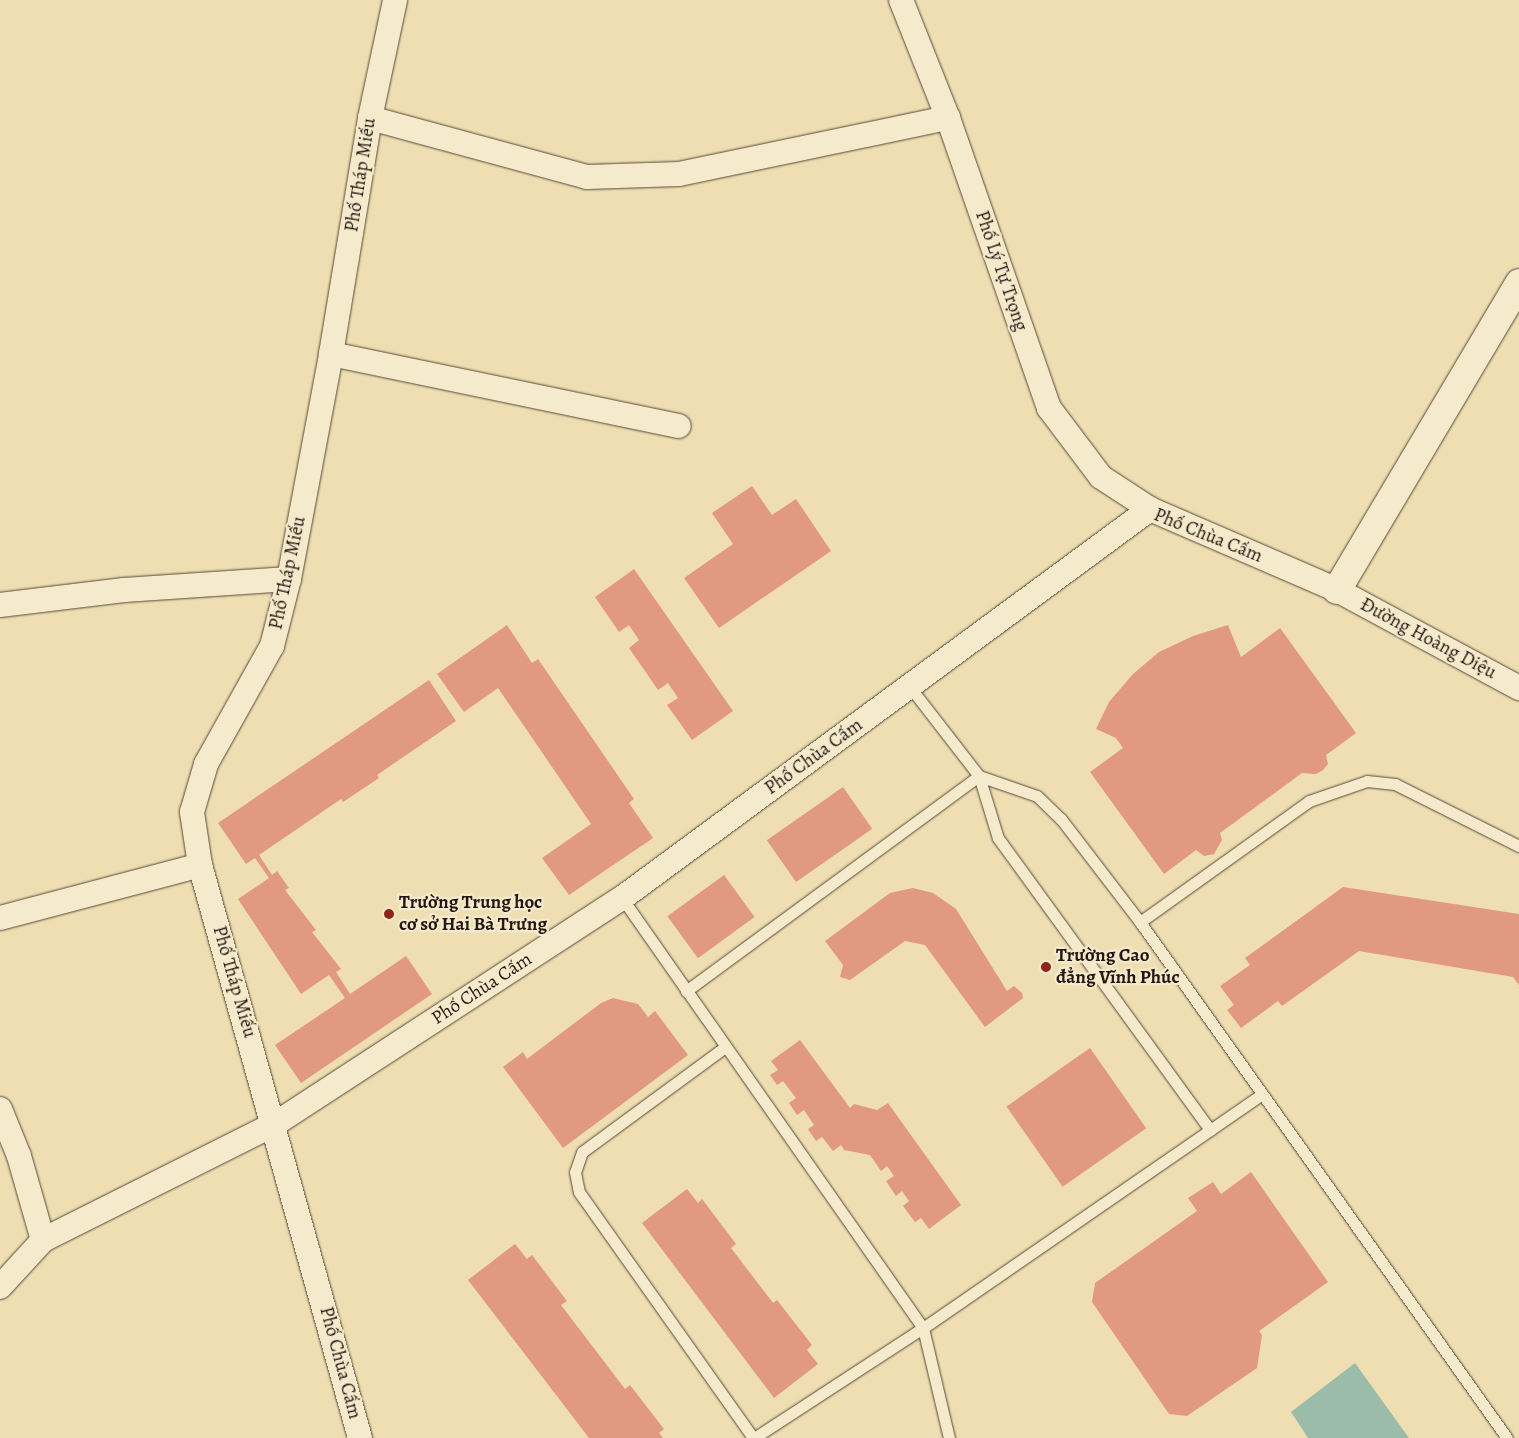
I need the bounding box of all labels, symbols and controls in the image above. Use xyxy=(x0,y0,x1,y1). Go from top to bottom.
street label: Phố Tháp Miếu xyxy=(341,116,381,234)
street label: Phố Lý Tự Trọng xyxy=(970,208,1032,334)
street label: Phố Chùa Cấm xyxy=(1150,504,1266,568)
street label: Phố Tháp Miếu xyxy=(265,514,311,632)
street label: Đường Hoàng Diệu xyxy=(1356,593,1500,685)
street label: Phố Chùa Cấm xyxy=(761,714,867,800)
place label: Trường Trung học cơ sở Hai Bà Trưng xyxy=(399,892,547,936)
marker: Trường Trung học cơ sở Hai Bà Trưng xyxy=(383,908,395,920)
street label: Phố Tháp Miếu xyxy=(207,923,261,1041)
place label: Trường Cao đẳng Vĩnh Phúc xyxy=(1056,945,1180,989)
street label: Phố Chùa Cấm xyxy=(427,948,537,1030)
marker: Trường Cao đẳng Vĩnh Phúc xyxy=(1040,961,1052,973)
street label: Phố Chùa Cấm xyxy=(314,1304,366,1422)

